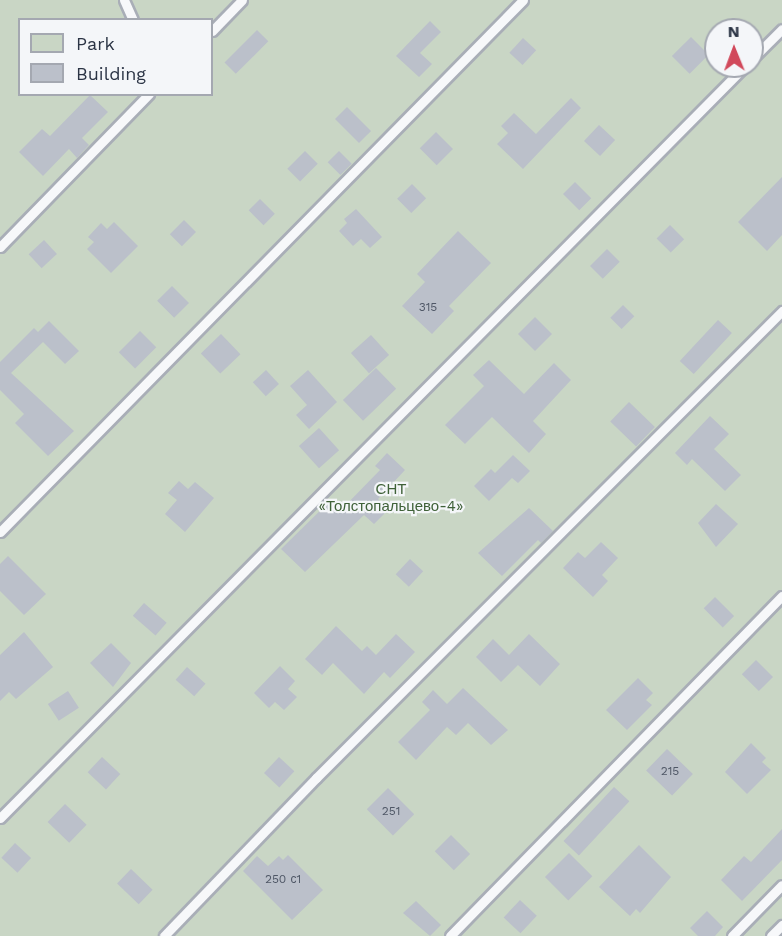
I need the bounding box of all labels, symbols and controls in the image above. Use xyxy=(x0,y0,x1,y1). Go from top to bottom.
legend xyxy=(18,18,213,96)
north arrow xyxy=(704,18,764,78)
text: N xyxy=(728,22,740,41)
text: Park xyxy=(76,33,115,54)
text: Building xyxy=(76,63,146,84)
house number: 315 xyxy=(419,301,437,315)
park label: СНТ «Толстопальцево-4» xyxy=(319,480,463,515)
house number: 215 xyxy=(661,765,679,779)
house number: 251 xyxy=(382,805,400,819)
house number: 250 с1 xyxy=(265,873,301,887)

